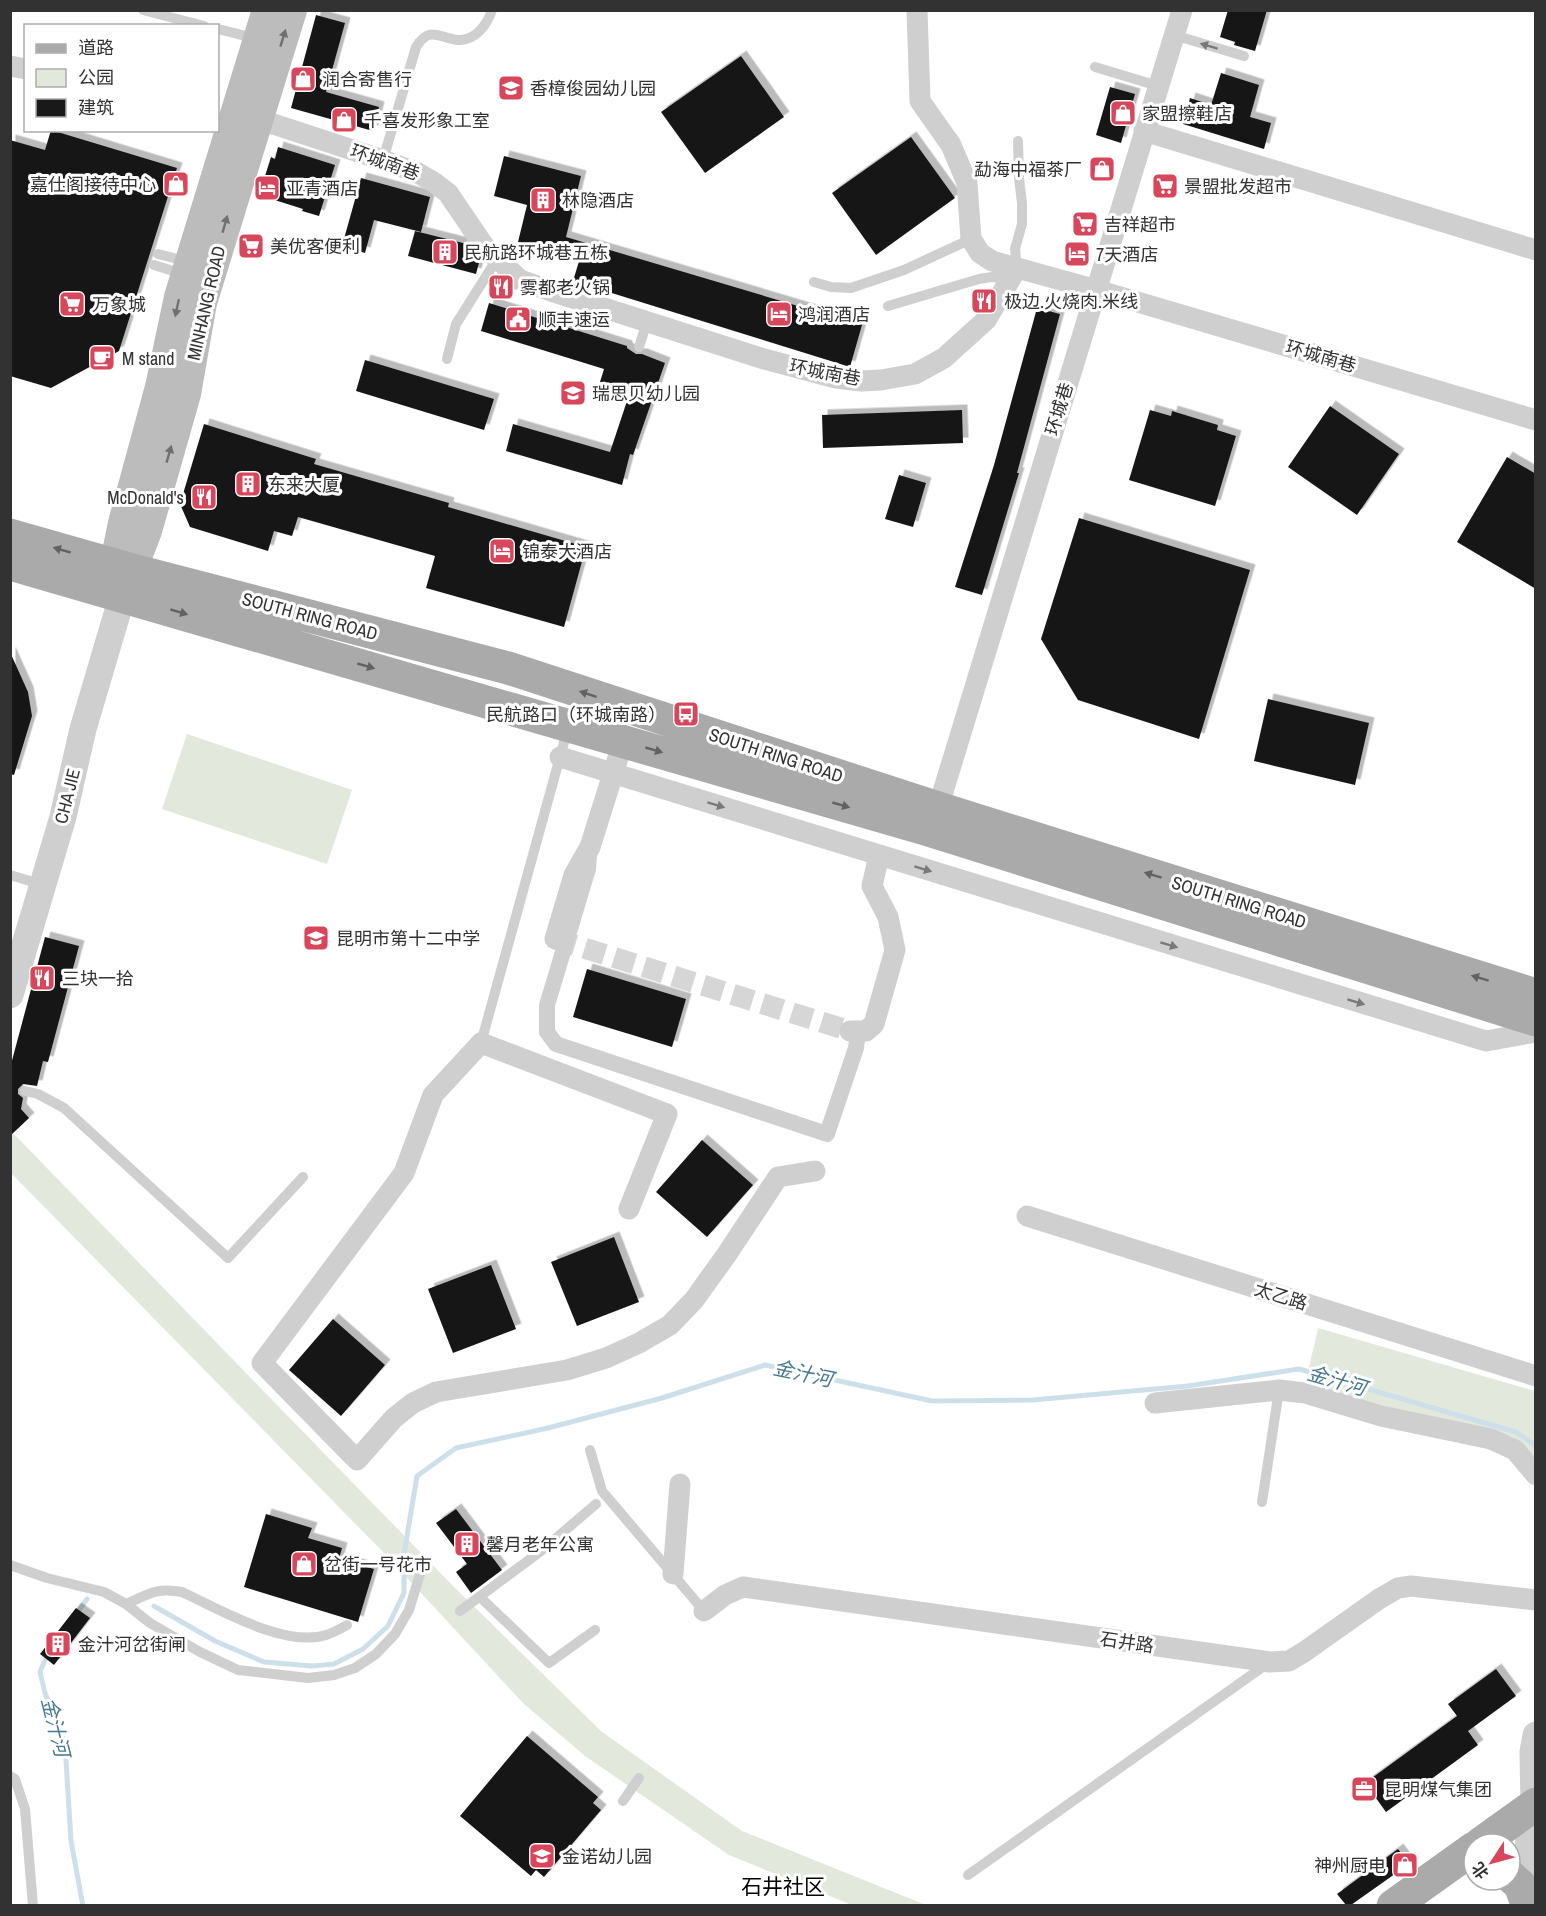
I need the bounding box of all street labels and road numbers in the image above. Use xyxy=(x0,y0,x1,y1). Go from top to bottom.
street label: 环城南巷 xyxy=(347,138,423,186)
street label: MINHANG ROAD xyxy=(181,243,231,363)
street label: 环城南巷 xyxy=(1283,334,1359,378)
street label: 环城南巷 xyxy=(787,353,863,391)
street label: 环城巷 xyxy=(1039,380,1079,438)
street label: SOUTH RING ROAD xyxy=(239,586,381,646)
street label: SOUTH RING ROAD xyxy=(706,722,846,788)
street label: CHA JIE xyxy=(48,766,86,826)
street label: SOUTH RING ROAD xyxy=(1169,870,1309,934)
street label: 太乙路 xyxy=(1252,1276,1310,1316)
street label: 石井路 xyxy=(1099,1626,1155,1658)

